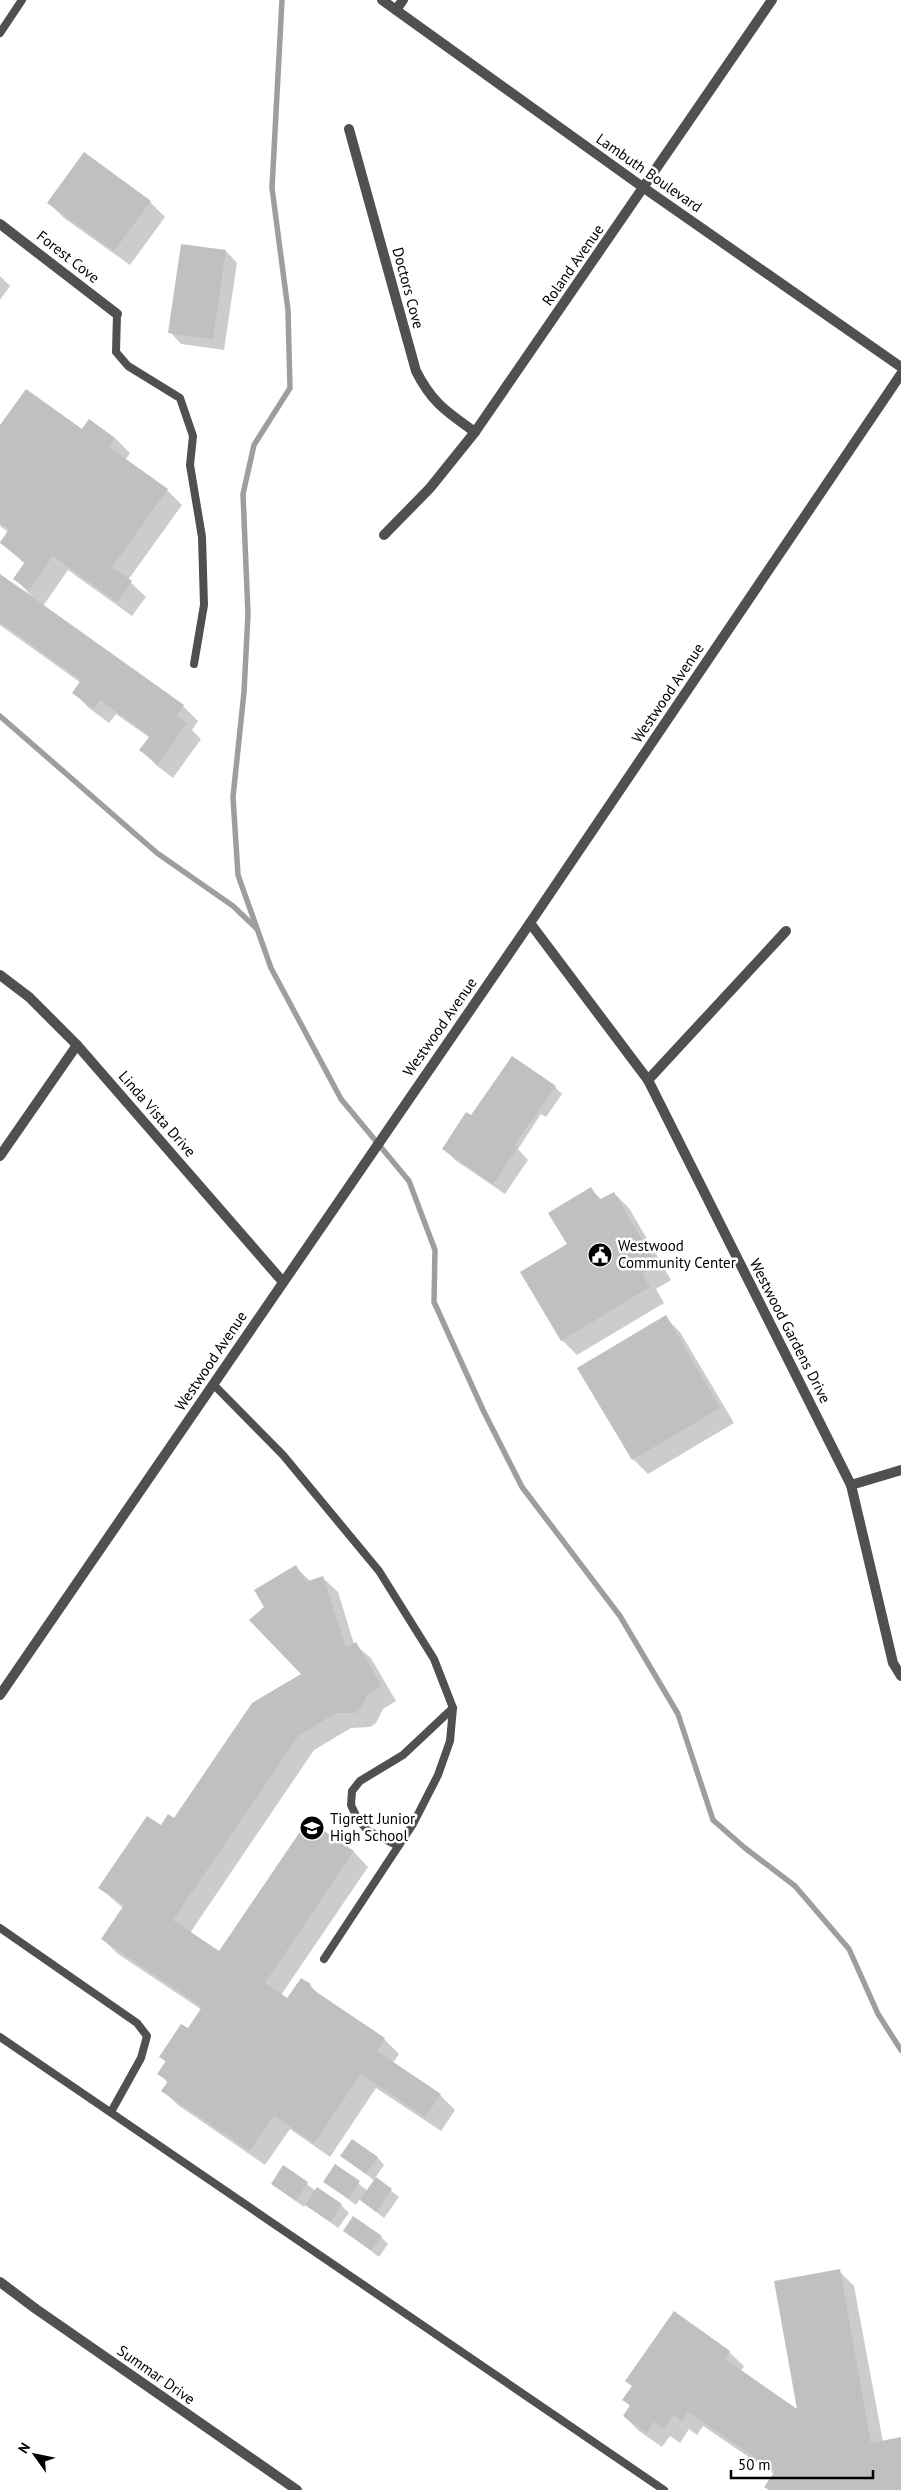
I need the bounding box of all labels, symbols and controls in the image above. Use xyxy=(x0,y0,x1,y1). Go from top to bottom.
street label: Lambuth Boulevard xyxy=(593,129,706,216)
street label: Roland Avenue xyxy=(538,220,608,309)
street label: Forest Cove xyxy=(33,226,104,287)
street label: Doctors Cove xyxy=(388,245,428,331)
street label: Westwood Avenue xyxy=(627,639,708,746)
street label: Westwood Avenue xyxy=(398,974,481,1080)
street label: Linda Vista Drive xyxy=(115,1067,200,1161)
place label: Westwood Community Center xyxy=(618,1236,736,1272)
public building icon: Westwood Community Center xyxy=(587,1242,613,1268)
street label: Westwood Gardens Drive xyxy=(746,1255,835,1406)
street label: Westwood Avenue xyxy=(170,1307,251,1414)
place label: Tigrett Junior High School xyxy=(330,1809,415,1845)
school or university icon: Tigrett Junior High School xyxy=(299,1815,325,1841)
street label: Summar Drive xyxy=(114,2341,199,2408)
north arrow xyxy=(10,2430,60,2480)
text: N xyxy=(14,2439,34,2457)
scale bar xyxy=(731,2448,874,2480)
text: 50 m xyxy=(738,2455,771,2474)

